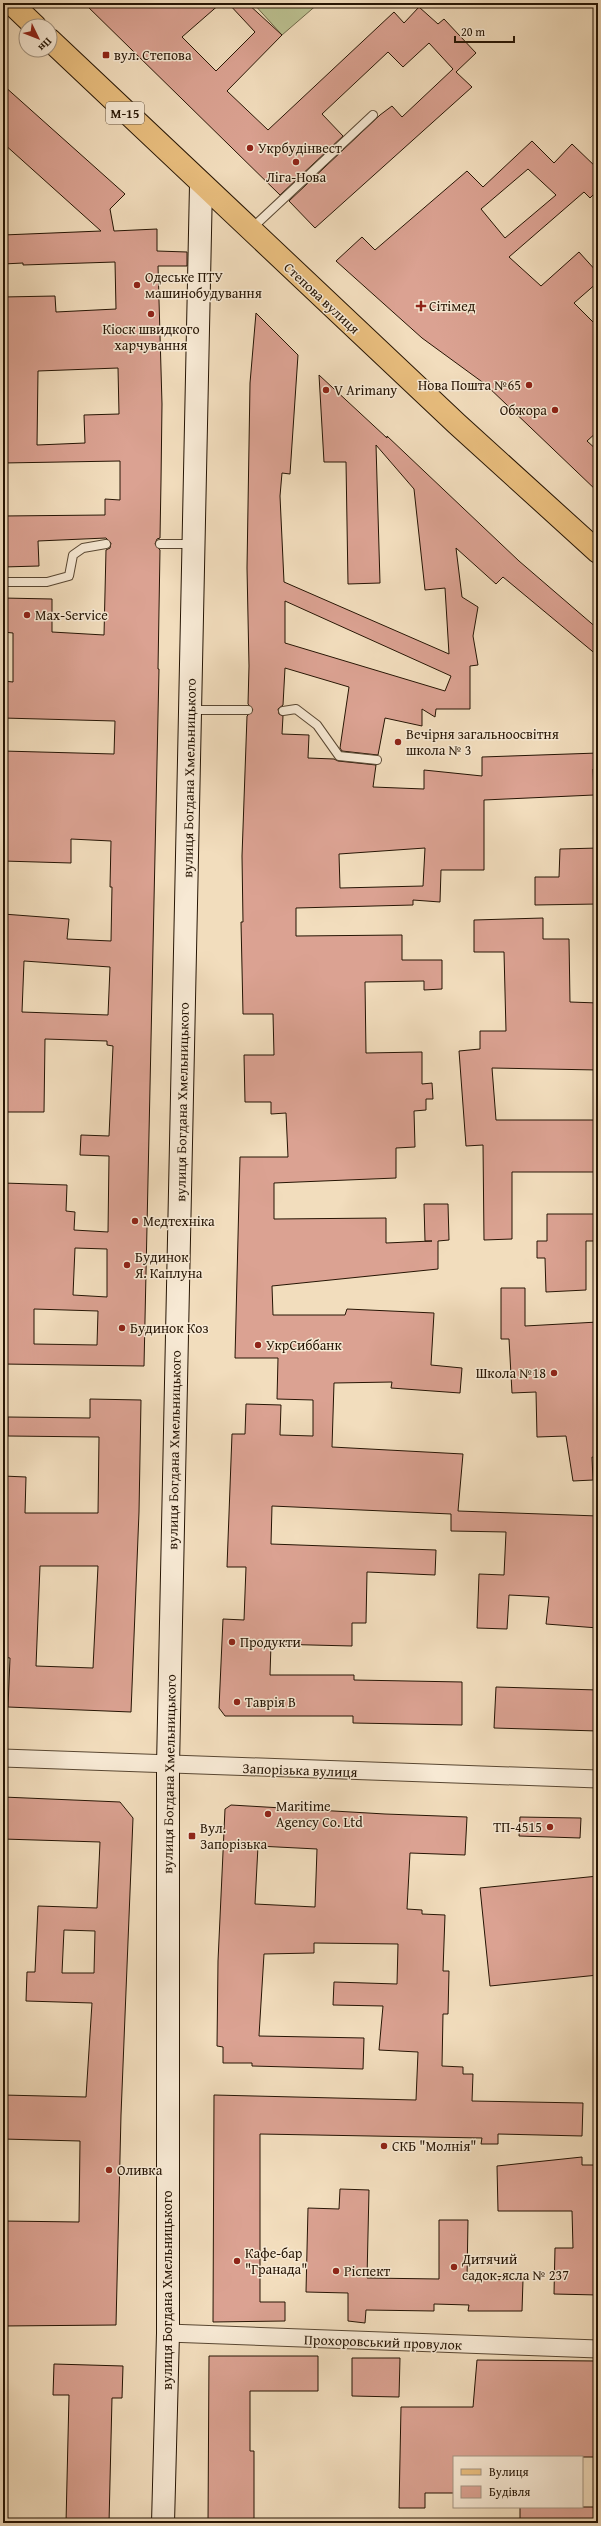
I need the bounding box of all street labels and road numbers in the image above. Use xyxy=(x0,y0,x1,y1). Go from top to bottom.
road number: М-15 xyxy=(106,102,144,124)
street label: Степова вулиця xyxy=(279,257,365,339)
street label: вулиця Богдана Хмельницького xyxy=(177,678,201,878)
street label: вулиця Богдана Хмельницького xyxy=(170,1002,194,1202)
street label: вулиця Богдана Хмельницького xyxy=(162,1350,186,1550)
street label: вулиця Богдана Хмельницького xyxy=(157,1674,181,1874)
street label: Запорізька вулиця xyxy=(242,1758,358,1782)
street label: вулиця Богдана Хмельницького xyxy=(157,2190,177,2390)
street label: Прохоровський провулок xyxy=(304,2329,463,2355)

